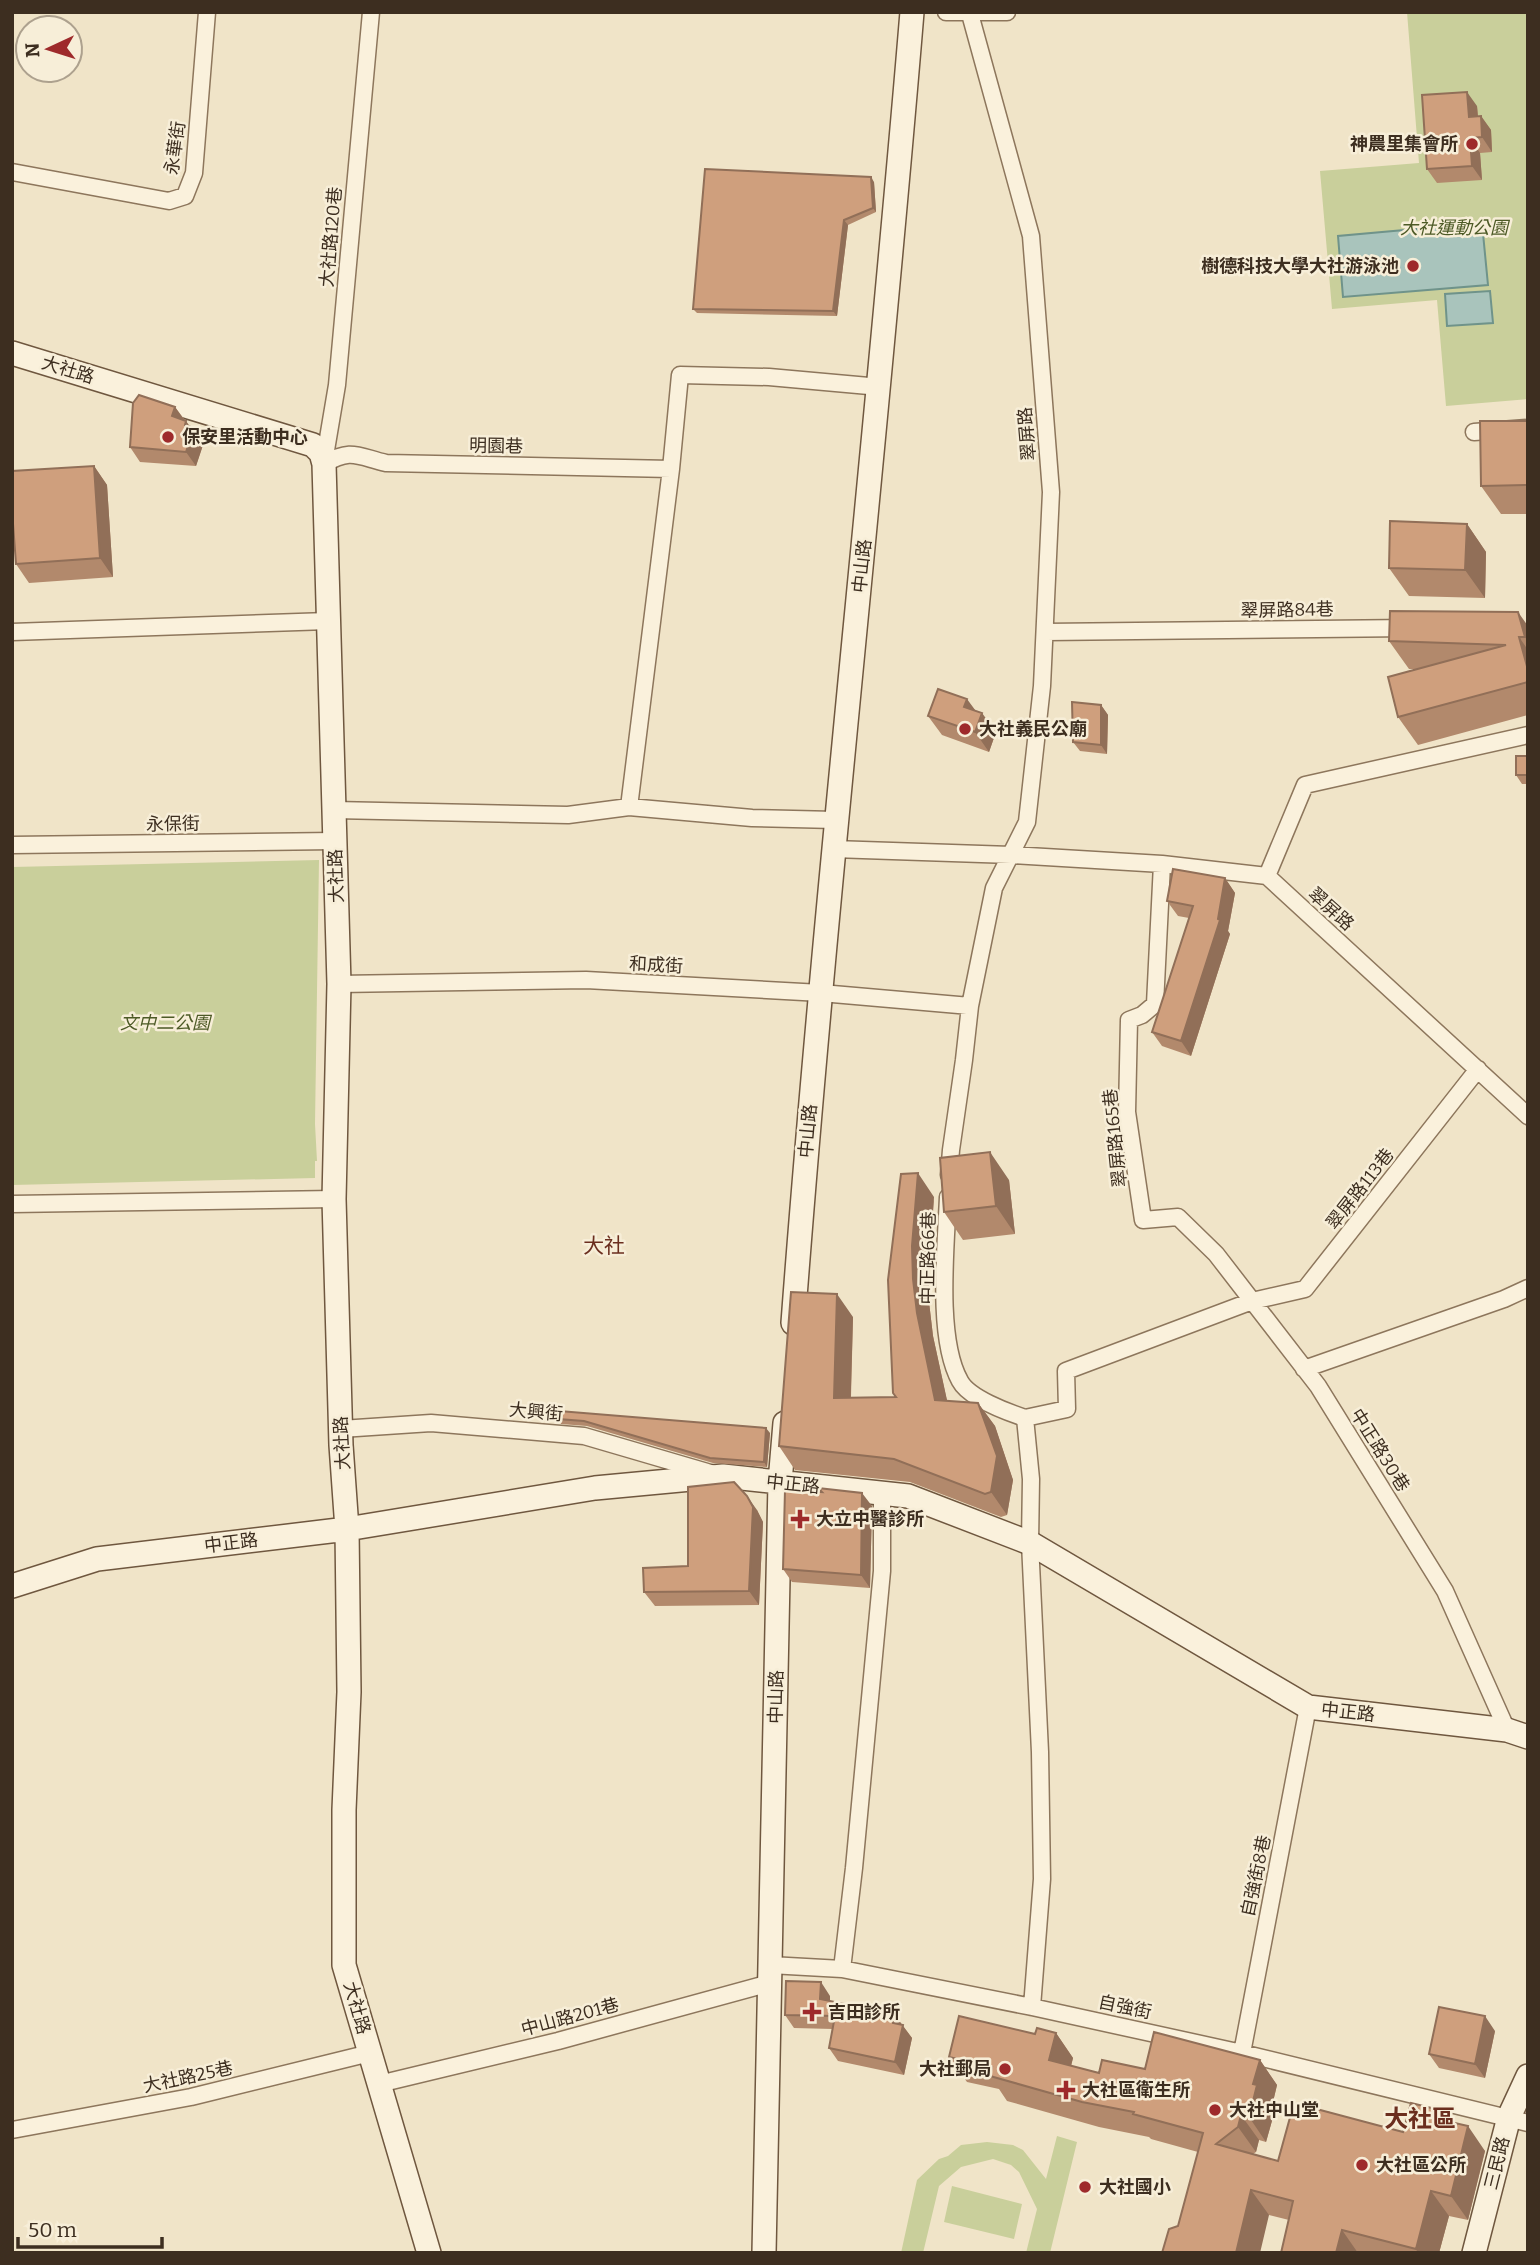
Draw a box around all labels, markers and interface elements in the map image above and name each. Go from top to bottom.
north arrow [14,14,84,84]
text: N [21,42,45,58]
street label: 永華街 [160,120,190,176]
place label: 神農里集會所 [1350,133,1458,155]
marker: 神農里集會所 [1464,136,1480,152]
street label: 大社路120巷 [316,186,346,288]
park label: 大社運動公園 [1400,217,1511,239]
place label: 樹德科技大學大社游泳池 [1201,255,1399,277]
marker: 樹德科技大學大社游泳池 [1405,258,1421,274]
street label: 大社路 [39,352,97,388]
street label: 翠屏路 [1014,406,1040,462]
place label: 保安里活動中心 [182,426,308,448]
marker: 保安里活動中心 [160,429,176,445]
street label: 明園巷 [469,435,523,457]
street label: 中山路 [848,538,876,594]
street label: 翠屏路84巷 [1240,598,1334,622]
place label: 大社義民公廟 [979,718,1087,740]
marker: 大社義民公廟 [957,721,973,737]
street label: 永保街 [146,813,200,835]
street label: 大社路 [324,849,348,903]
street label: 翠屏路 [1304,883,1358,935]
street label: 和成街 [628,953,684,977]
park label: 文中二公園 [120,1012,213,1034]
street label: 翠屏路165巷 [1099,1088,1131,1188]
street label: 中山路 [795,1103,821,1159]
street label: 翠屏路113巷 [1322,1144,1398,1234]
street label: 中正路66巷 [916,1211,940,1305]
district label: 大社 [583,1233,625,1259]
street label: 大興街 [508,1399,564,1425]
street label: 中正路30巷 [1346,1404,1414,1496]
street label: 大社路 [330,1415,354,1471]
street label: 中正路 [765,1470,821,1498]
place label: 大立中醫診所 [816,1508,924,1530]
marker: 大立中醫診所 [790,1509,810,1529]
street label: 中正路 [203,1529,259,1557]
street label: 中山路 [765,1670,787,1724]
street label: 中正路 [1320,1698,1376,1726]
street label: 自強街8巷 [1237,1833,1275,1919]
street label: 大社路 [339,1979,375,2037]
street label: 自強街 [1096,1991,1154,2023]
street label: 中山路201巷 [519,1993,621,2041]
place label: 吉田診所 [828,2001,900,2023]
marker: 吉田診所 [802,2002,822,2022]
street label: 大社路25巷 [141,2057,235,2097]
place label: 大社郵局 [919,2058,991,2080]
marker: 大社郵局 [997,2061,1013,2077]
place label: 大社區衛生所 [1082,2079,1190,2101]
marker: 大社區衛生所 [1056,2080,1076,2100]
place label: 大社中山堂 [1229,2099,1319,2121]
marker: 大社中山堂 [1207,2102,1223,2118]
district label: 大社區 [1384,2105,1456,2133]
street label: 三民路 [1480,2134,1514,2192]
place label: 大社區公所 [1376,2154,1466,2176]
marker: 大社區公所 [1354,2157,1370,2173]
place label: 大社國小 [1099,2176,1171,2198]
marker: 大社國小 [1077,2179,1093,2195]
scale bar [18,2206,161,2250]
text: 50 m [28,2217,77,2243]

